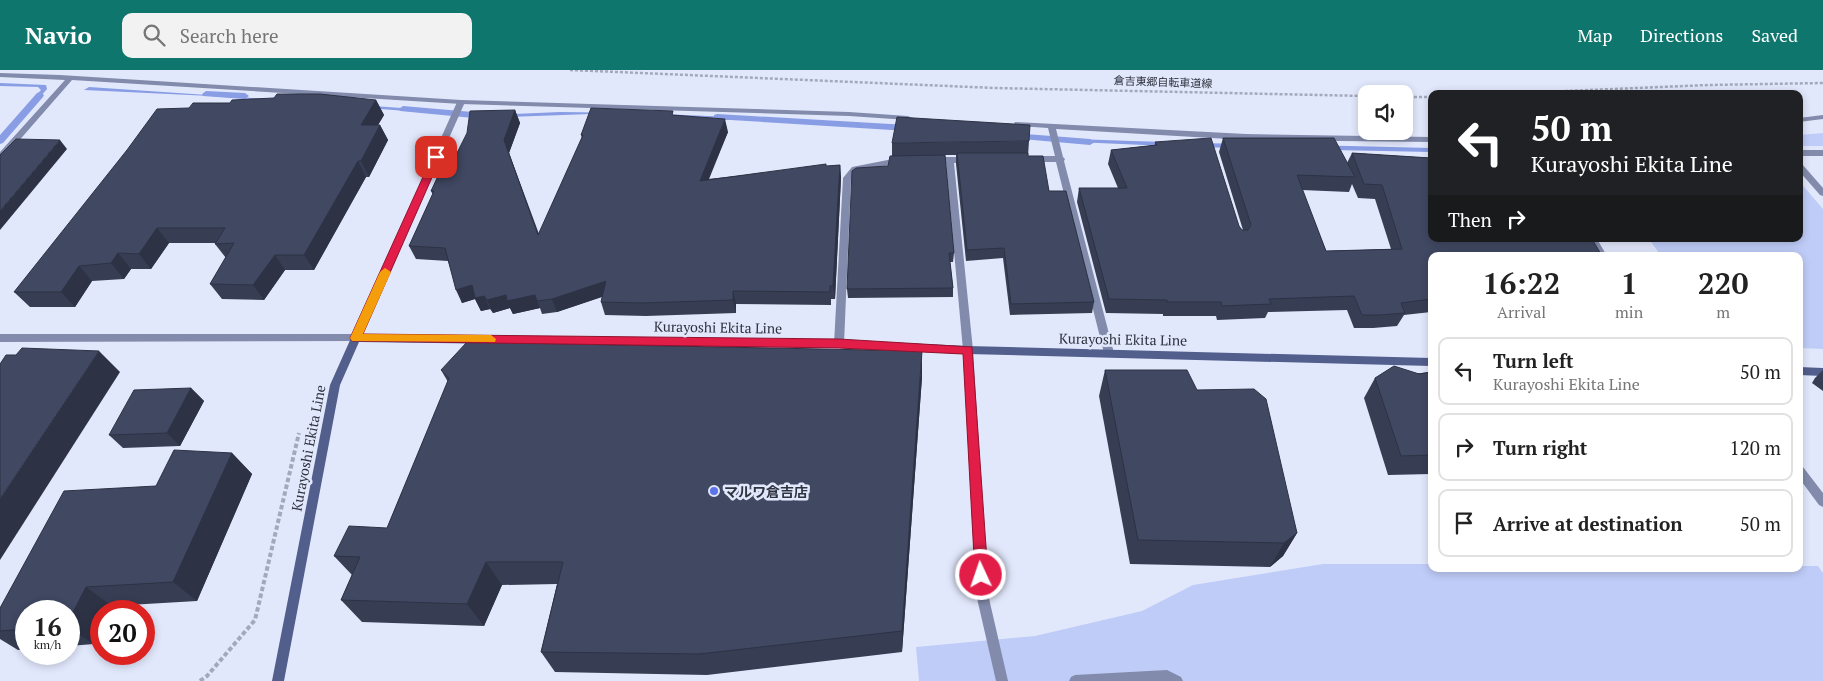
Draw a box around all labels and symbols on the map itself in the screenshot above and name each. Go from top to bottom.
street label: 倉吉東郷自転車道線 [1113,73,1213,91]
pin [415,136,457,178]
street label: Kurayoshi Ekita Line [654,316,782,338]
street label: Kurayoshi Ekita Line [1059,328,1187,350]
street label: Kurayoshi Ekita Line [286,383,330,513]
place label: マルワ倉吉店 [724,482,808,501]
marker: マルワ倉吉店 [708,485,720,497]
position arrow [954,548,1006,600]
speed limit sign: 20 [90,600,155,665]

